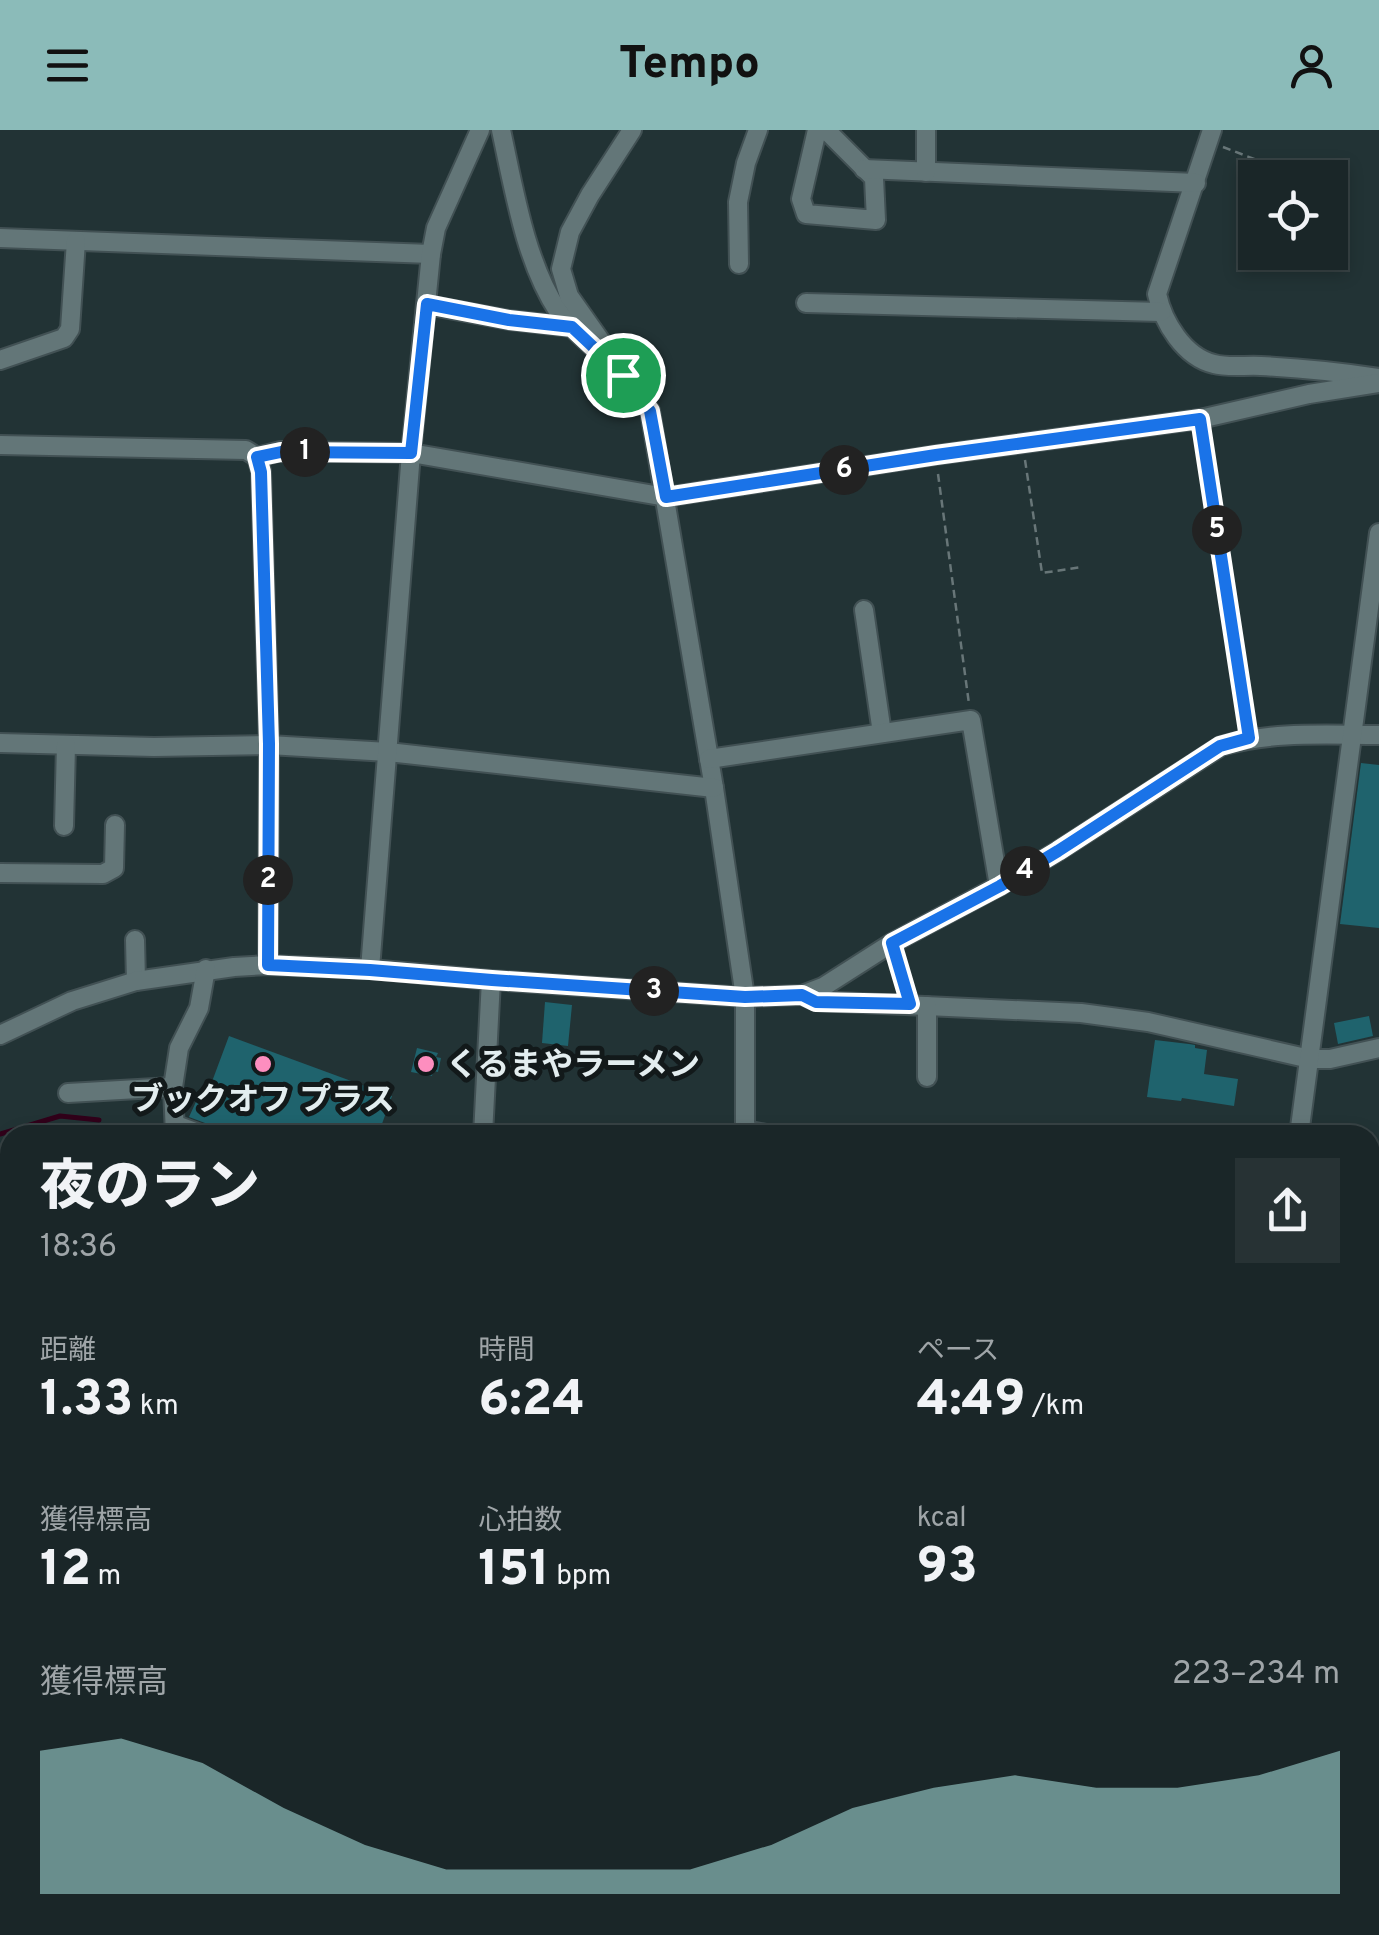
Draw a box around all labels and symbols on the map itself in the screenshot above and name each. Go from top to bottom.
pin [581,333,666,418]
pin: 1 [280,427,330,477]
pin: 6 [819,445,869,495]
pin: 5 [1192,505,1242,555]
pin: 4 [1000,846,1050,896]
pin: 2 [243,855,293,905]
pin: 3 [629,966,679,1016]
place label: くるまやラーメン [446,1047,700,1087]
marker: ブックオフ プラス [252,1053,274,1075]
marker: くるまやラーメン [415,1053,437,1075]
place label: ブックオフ プラス [131,1082,395,1122]

